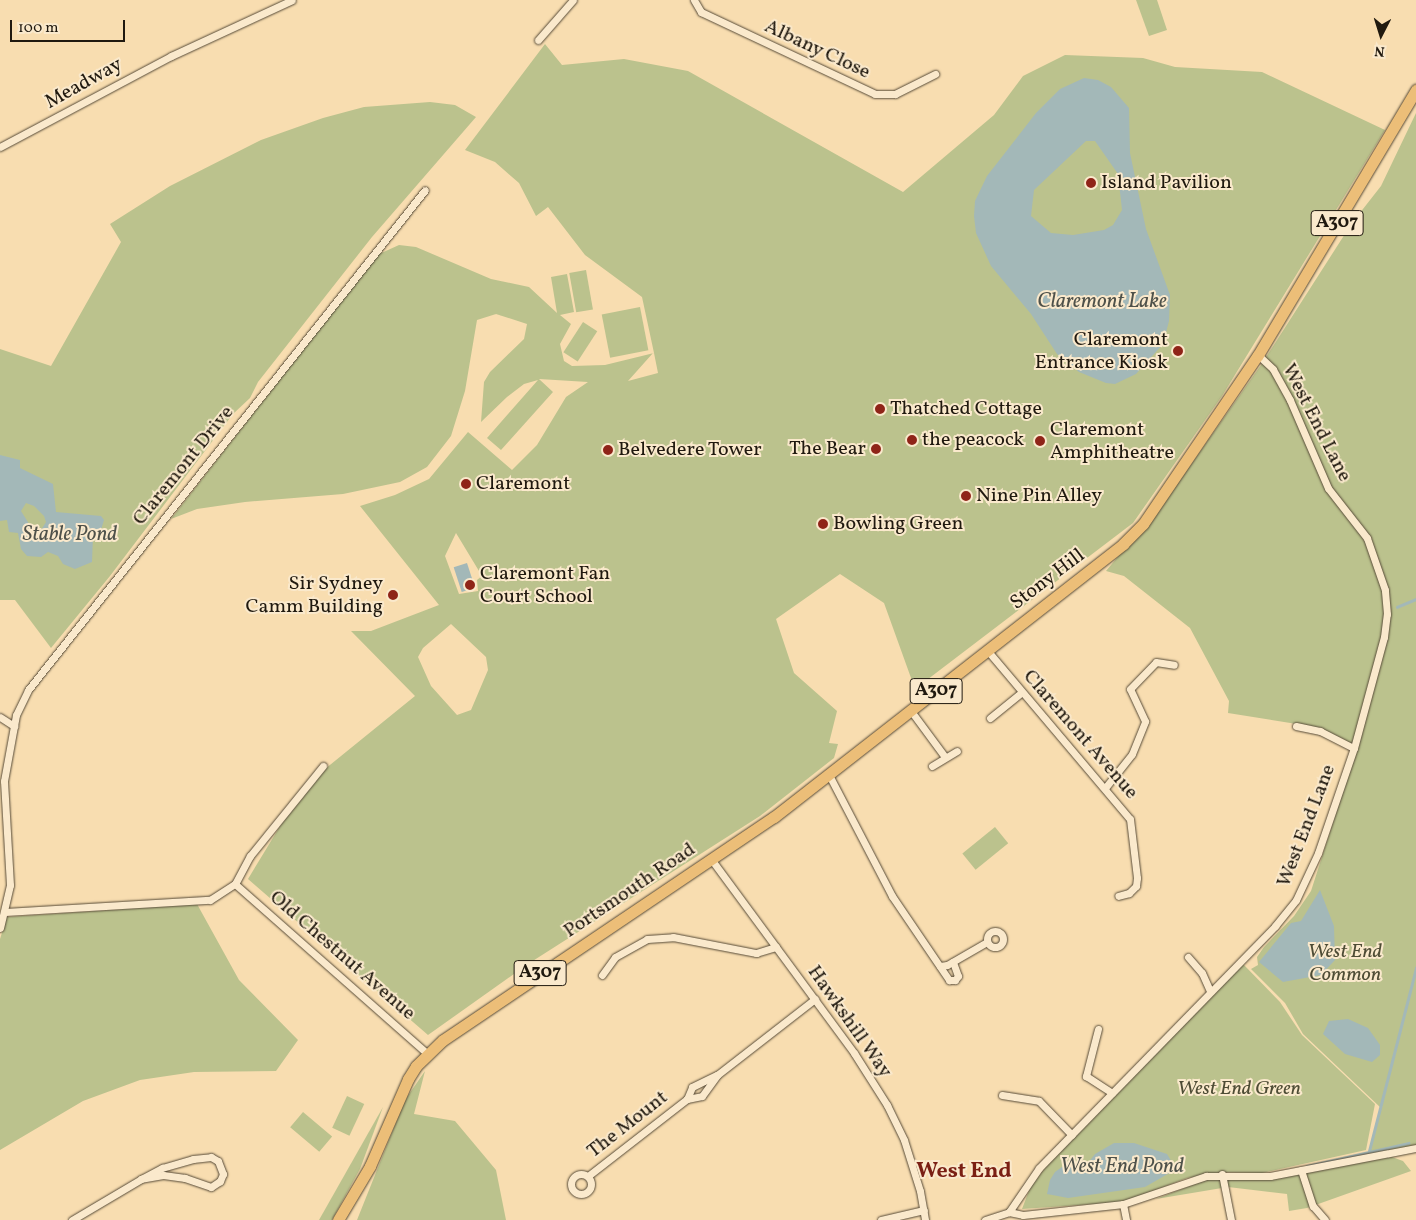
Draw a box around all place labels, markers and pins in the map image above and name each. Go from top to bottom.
place label: Island Pavilion [1101,171,1232,195]
marker: Island Pavilion [1085,177,1097,189]
place label: Claremont Entrance Kiosk [1035,328,1168,375]
marker: Claremont Entrance Kiosk [1172,345,1184,357]
place label: Thatched Cottage [890,397,1042,421]
marker: Thatched Cottage [874,403,886,415]
place label: Claremont Amphitheatre [1050,418,1174,465]
place label: the peacock [922,428,1024,452]
marker: the peacock [906,434,918,446]
marker: Claremont Amphitheatre [1034,435,1046,447]
place label: The Bear [789,437,866,461]
place label: Belvedere Tower [618,438,762,462]
marker: The Bear [870,443,882,455]
marker: Belvedere Tower [602,444,614,456]
place label: Claremont [476,472,570,496]
marker: Claremont [460,478,472,490]
place label: Nine Pin Alley [976,484,1102,508]
marker: Nine Pin Alley [960,490,972,502]
place label: Bowling Green [833,512,963,536]
marker: Bowling Green [817,518,829,530]
place label: Claremont Fan Court School [480,562,610,609]
place label: Sir Sydney Camm Building [245,572,383,619]
marker: Claremont Fan Court School [464,579,476,591]
marker: Sir Sydney Camm Building [387,589,399,601]

